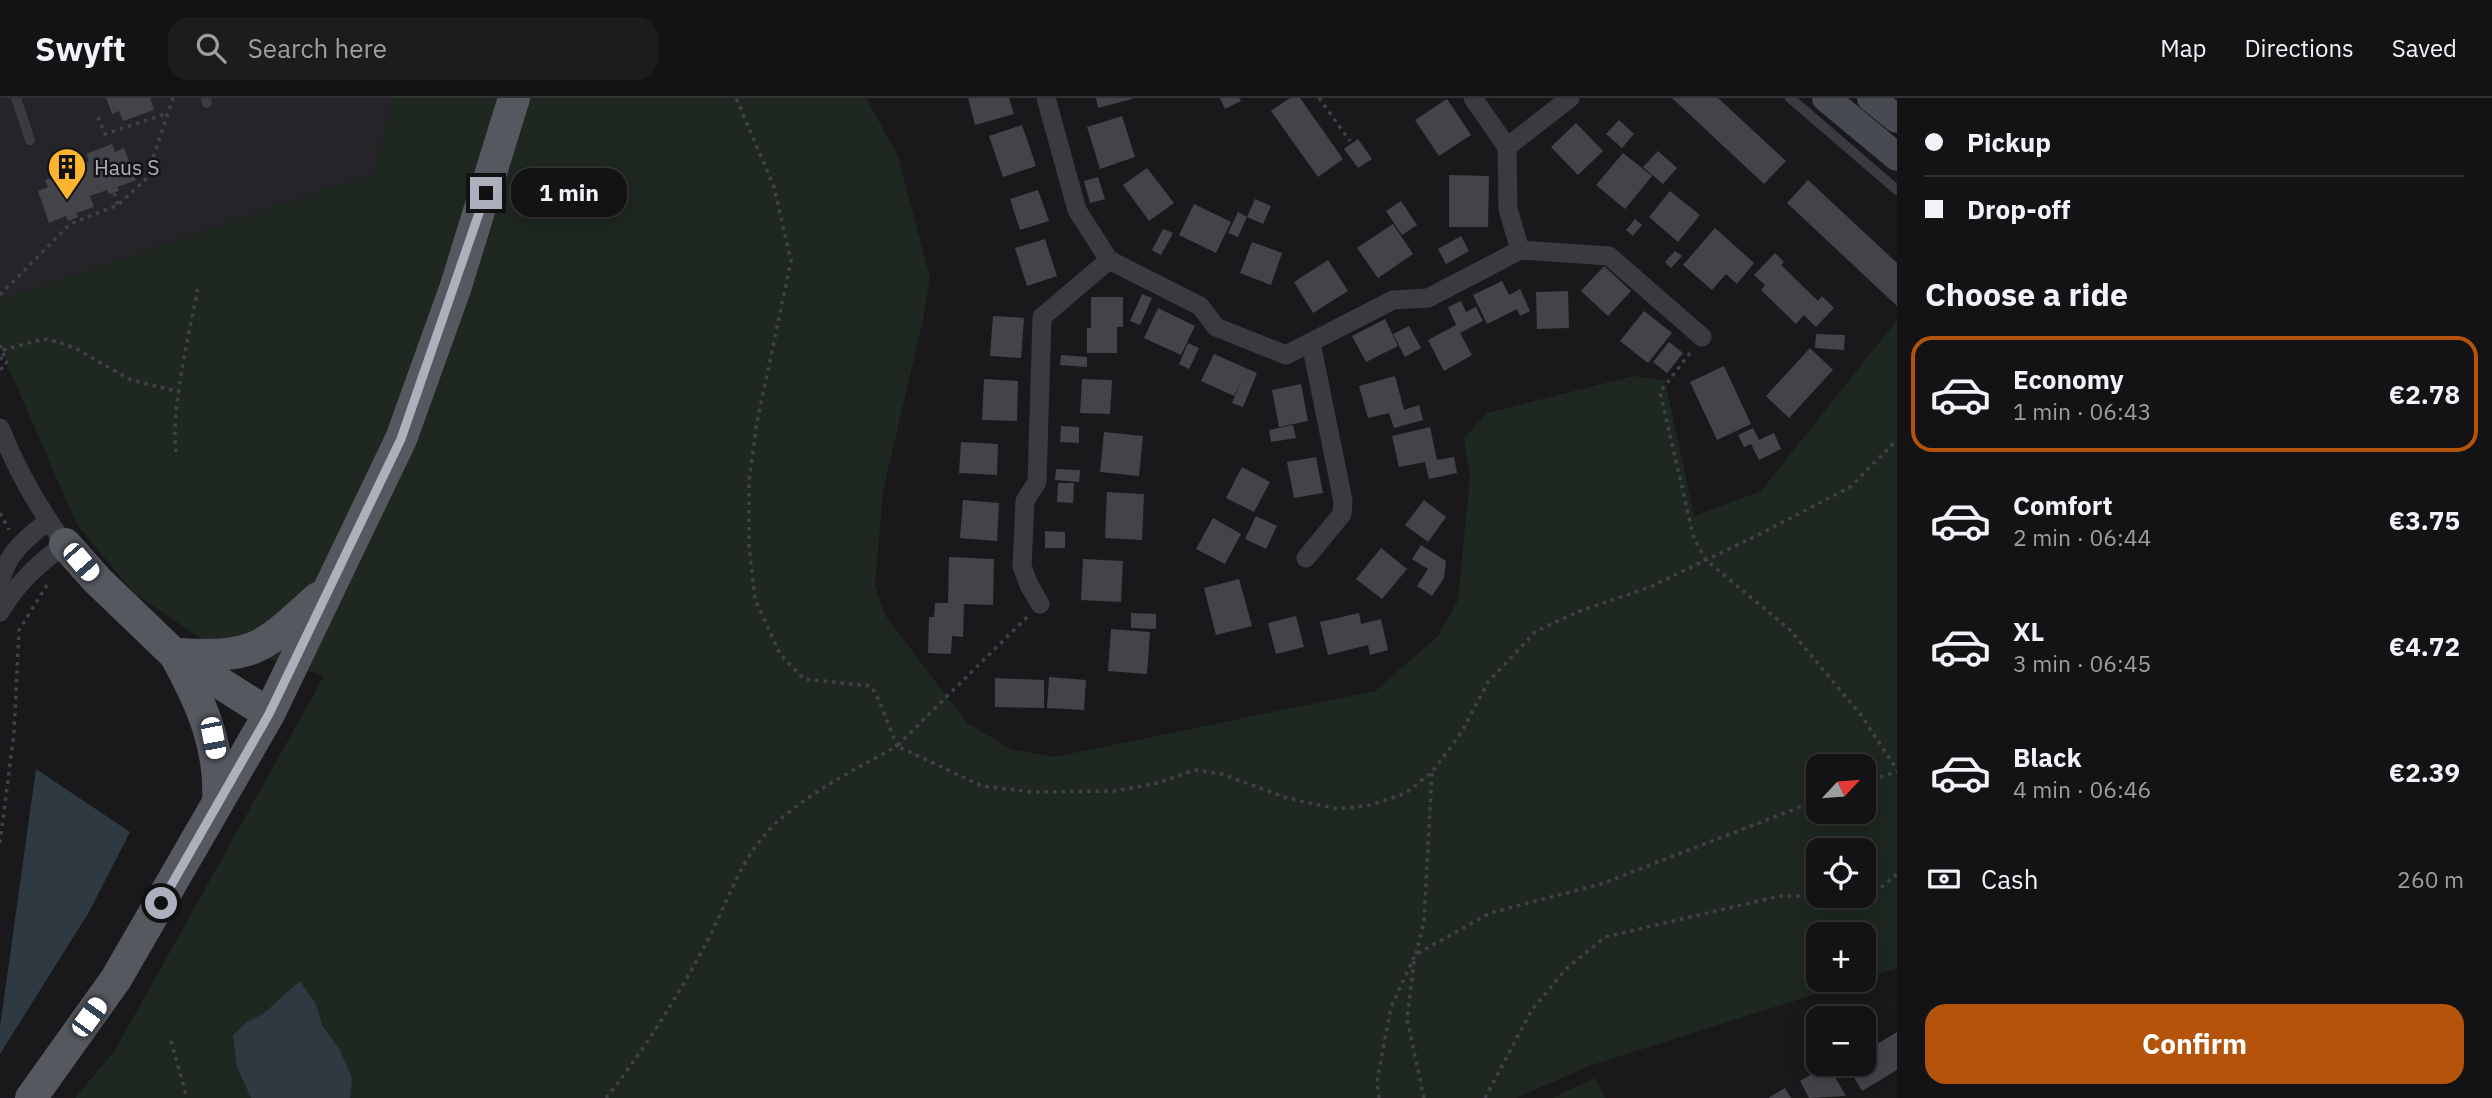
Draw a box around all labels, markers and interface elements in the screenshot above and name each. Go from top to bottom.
search box [168,17,658,80]
text: Swyft [35,27,126,70]
icon: search [192,29,230,67]
text: Search here [248,31,387,65]
text: Map [2160,32,2206,64]
text: Directions [2244,32,2354,64]
text: Saved [2392,32,2457,64]
text: Pickup [1967,125,2051,159]
building icon: Haus S [46,146,88,201]
place label: Haus S [94,153,159,181]
callout: 1 min [510,168,626,217]
route end [470,177,502,209]
text: 1 min [539,177,599,207]
text: Drop-off [1967,192,2070,226]
text: Choose a ride [1925,273,2128,315]
text: Economy [2013,362,2124,396]
icon: car [1929,363,1992,426]
text: €2.78 [2389,377,2460,411]
text: 1 min · 06:43 [2013,396,2151,426]
text: Comfort [2013,488,2112,522]
icon: car [1929,489,1992,552]
text: €3.75 [2389,503,2460,537]
text: 2 min · 06:44 [2013,522,2151,552]
car [60,539,103,585]
text: XL [2013,614,2044,648]
icon: car [1929,615,1992,678]
text: €4.72 [2389,629,2460,663]
text: 3 min · 06:45 [2013,648,2151,678]
car [199,715,228,761]
text: Black [2013,740,2081,774]
icon: car [1929,741,1992,804]
north arrow [1806,754,1876,824]
map controls [1806,754,1876,1076]
text: €2.39 [2389,755,2460,789]
text: 4 min · 06:46 [2013,774,2151,804]
button: locate [1806,838,1876,908]
icon: cash [1925,860,1963,898]
text: Cash [1981,862,2038,896]
text: 260 m [2397,864,2464,894]
route start [145,887,177,919]
button: + [1806,922,1876,992]
car [69,994,110,1040]
button: Confirm [1925,1004,2464,1084]
button: − [1806,1006,1876,1076]

